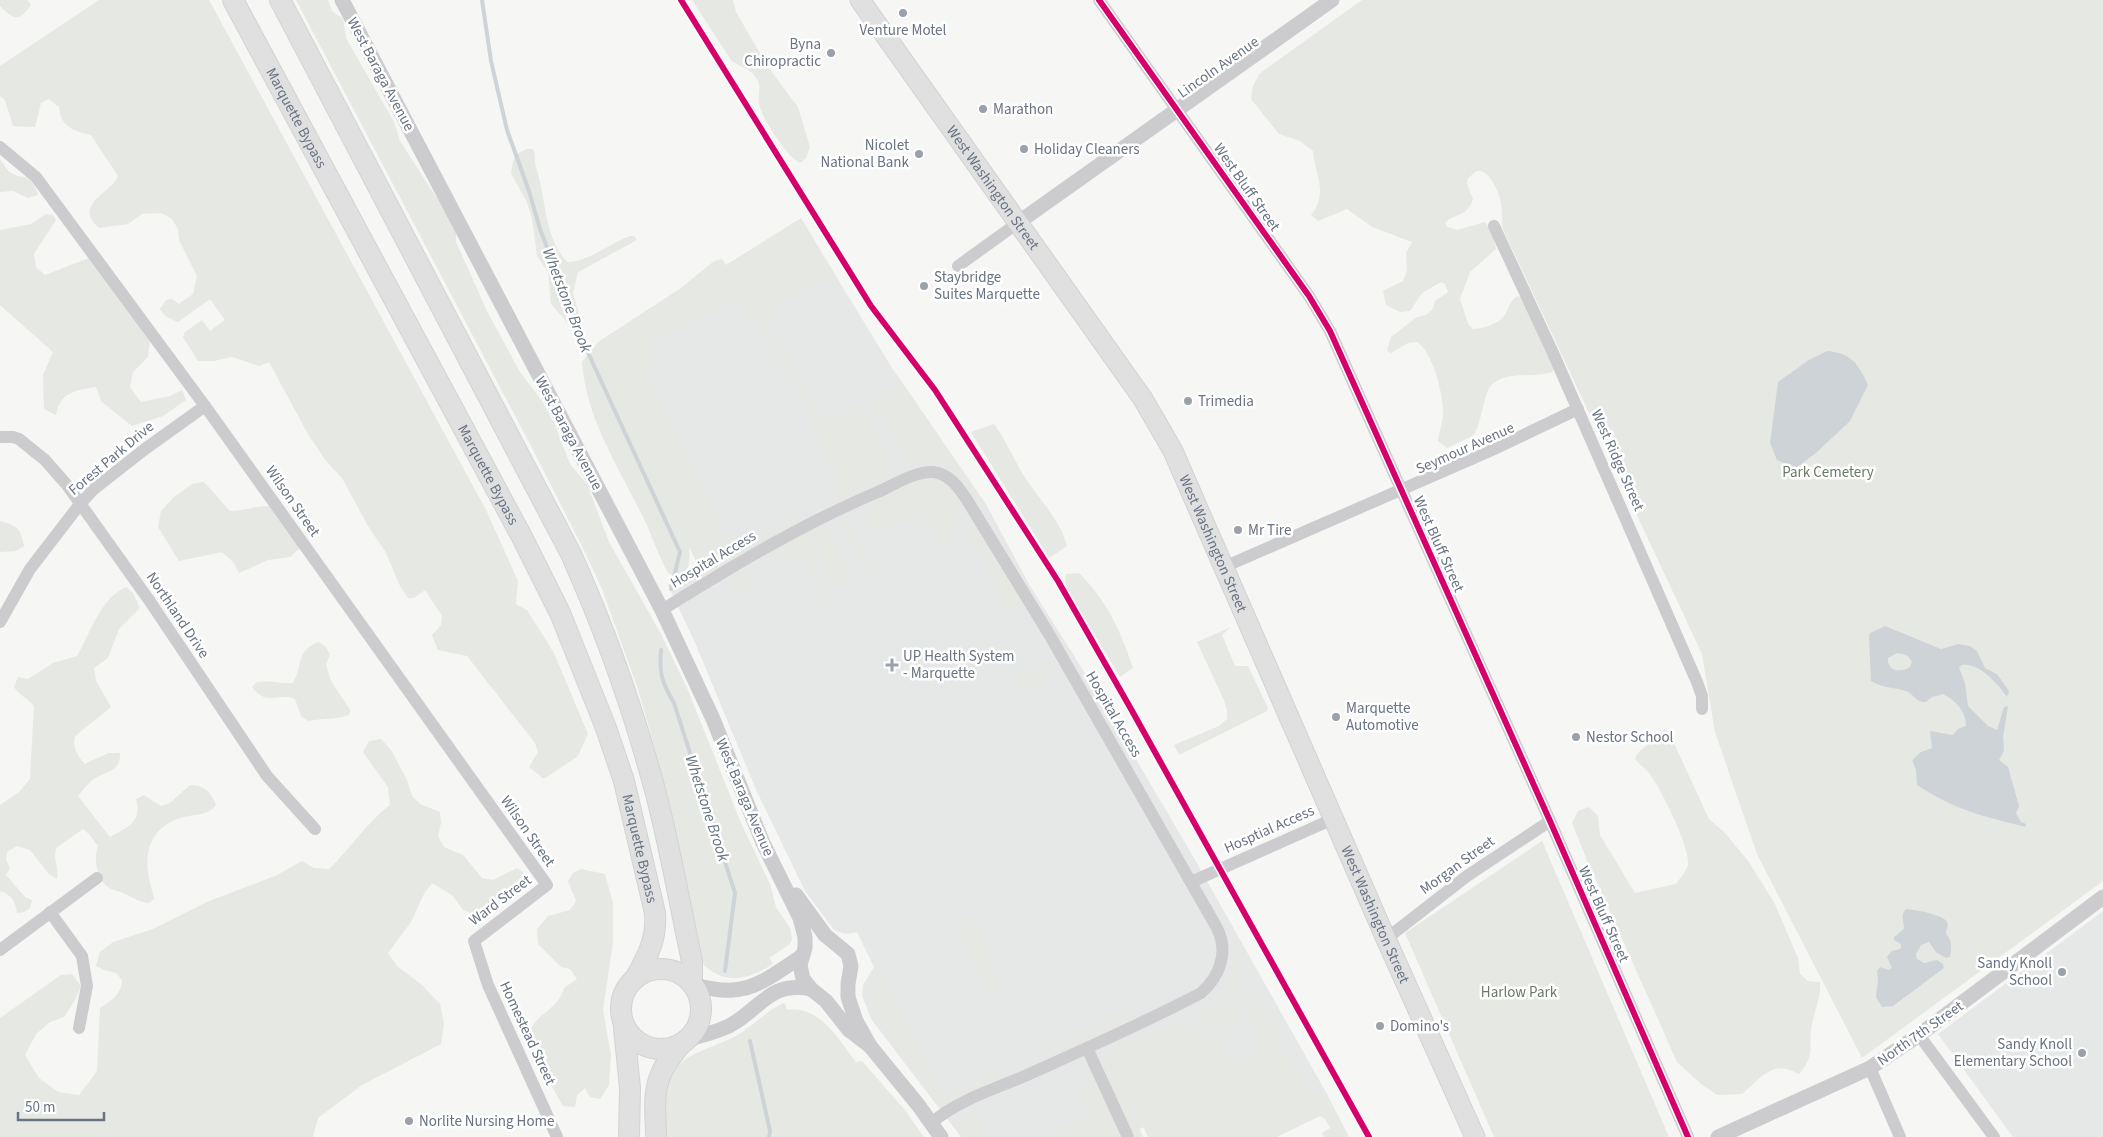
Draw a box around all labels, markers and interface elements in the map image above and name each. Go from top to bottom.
marker: Venture Motel [897,7,909,19]
street label: West Baraga Avenue [342,14,419,135]
place label: Venture Motel [860,20,947,41]
street label: Lincoln Avenue [1173,32,1263,103]
place label: Byna Chiropractic [744,34,821,72]
marker: Byna Chiropractic [825,47,837,59]
street label: Marquette Bypass [260,64,332,172]
place label: Marathon [993,99,1053,120]
marker: Marathon [977,103,989,115]
street label: West Washington Street [941,121,1044,254]
place label: Nicolet National Bank [820,135,910,173]
place label: Holiday Cleaners [1034,139,1140,160]
street label: West Bluff Street [1208,139,1285,236]
marker: Holiday Cleaners [1018,143,1030,155]
marker: Nicolet National Bank [913,148,925,160]
water label: Whetstone Brook [537,245,597,356]
place label: Staybridge Suites Marquette [934,267,1040,305]
marker: Staybridge Suites Marquette [918,280,930,292]
street label: West Baraga Avenue [530,373,607,494]
place label: Trimedia [1198,391,1254,412]
marker: Trimedia [1182,395,1194,407]
street label: West Ridge Street [1586,406,1649,514]
street label: Forest Park Drive [64,416,158,500]
street label: Seymour Avenue [1413,417,1518,480]
street label: Marquette Bypass [452,421,524,529]
street label: Wilson Street [260,461,325,541]
park label: Park Cemetery [1782,462,1874,483]
street label: West Washington Street [1174,471,1252,616]
street label: West Bluff Street [1408,493,1469,596]
place label: Mr Tire [1248,520,1291,541]
marker: Mr Tire [1232,524,1244,536]
street label: Hospital Access [666,526,760,593]
street label: Northland Drive [141,568,214,662]
place label: UP Health System - Marquette [903,646,1015,684]
marker: UP Health System - Marquette [885,658,899,672]
street label: Hospital Access [1080,667,1147,761]
place label: Marquette Automotive [1346,698,1419,736]
marker: Marquette Automotive [1330,711,1342,723]
place label: Nestor School [1586,727,1674,748]
marker: Nestor School [1570,731,1582,743]
street label: West Baraga Avenue [710,735,779,859]
water label: Whetstone Brook [680,752,735,865]
street label: Wilson Street [495,791,560,871]
street label: Marquette Bypass [616,792,662,905]
street label: Hosptial Access [1221,800,1318,859]
street label: Morgan Street [1416,831,1499,900]
street label: West Washington Street [1336,843,1415,987]
street label: West Bluff Street [1573,863,1634,966]
street label: Ward Street [465,870,536,931]
place label: Sandy Knoll School [1977,953,2052,991]
marker: Sandy Knoll School [2056,966,2068,978]
street label: Homestead Street [494,978,561,1089]
park label: Harlow Park [1481,982,1558,1003]
street label: North 7th Street [1873,996,1967,1071]
place label: Domino's [1390,1016,1449,1037]
marker: Domino's [1374,1020,1386,1032]
place label: Sandy Knoll Elementary School [1954,1034,2072,1072]
marker: Sandy Knoll Elementary School [2076,1047,2088,1059]
scale bar [18,1090,104,1122]
text: 50 m [25,1097,55,1118]
place label: Norlite Nursing Home [419,1111,554,1132]
marker: Norlite Nursing Home [403,1115,415,1127]

